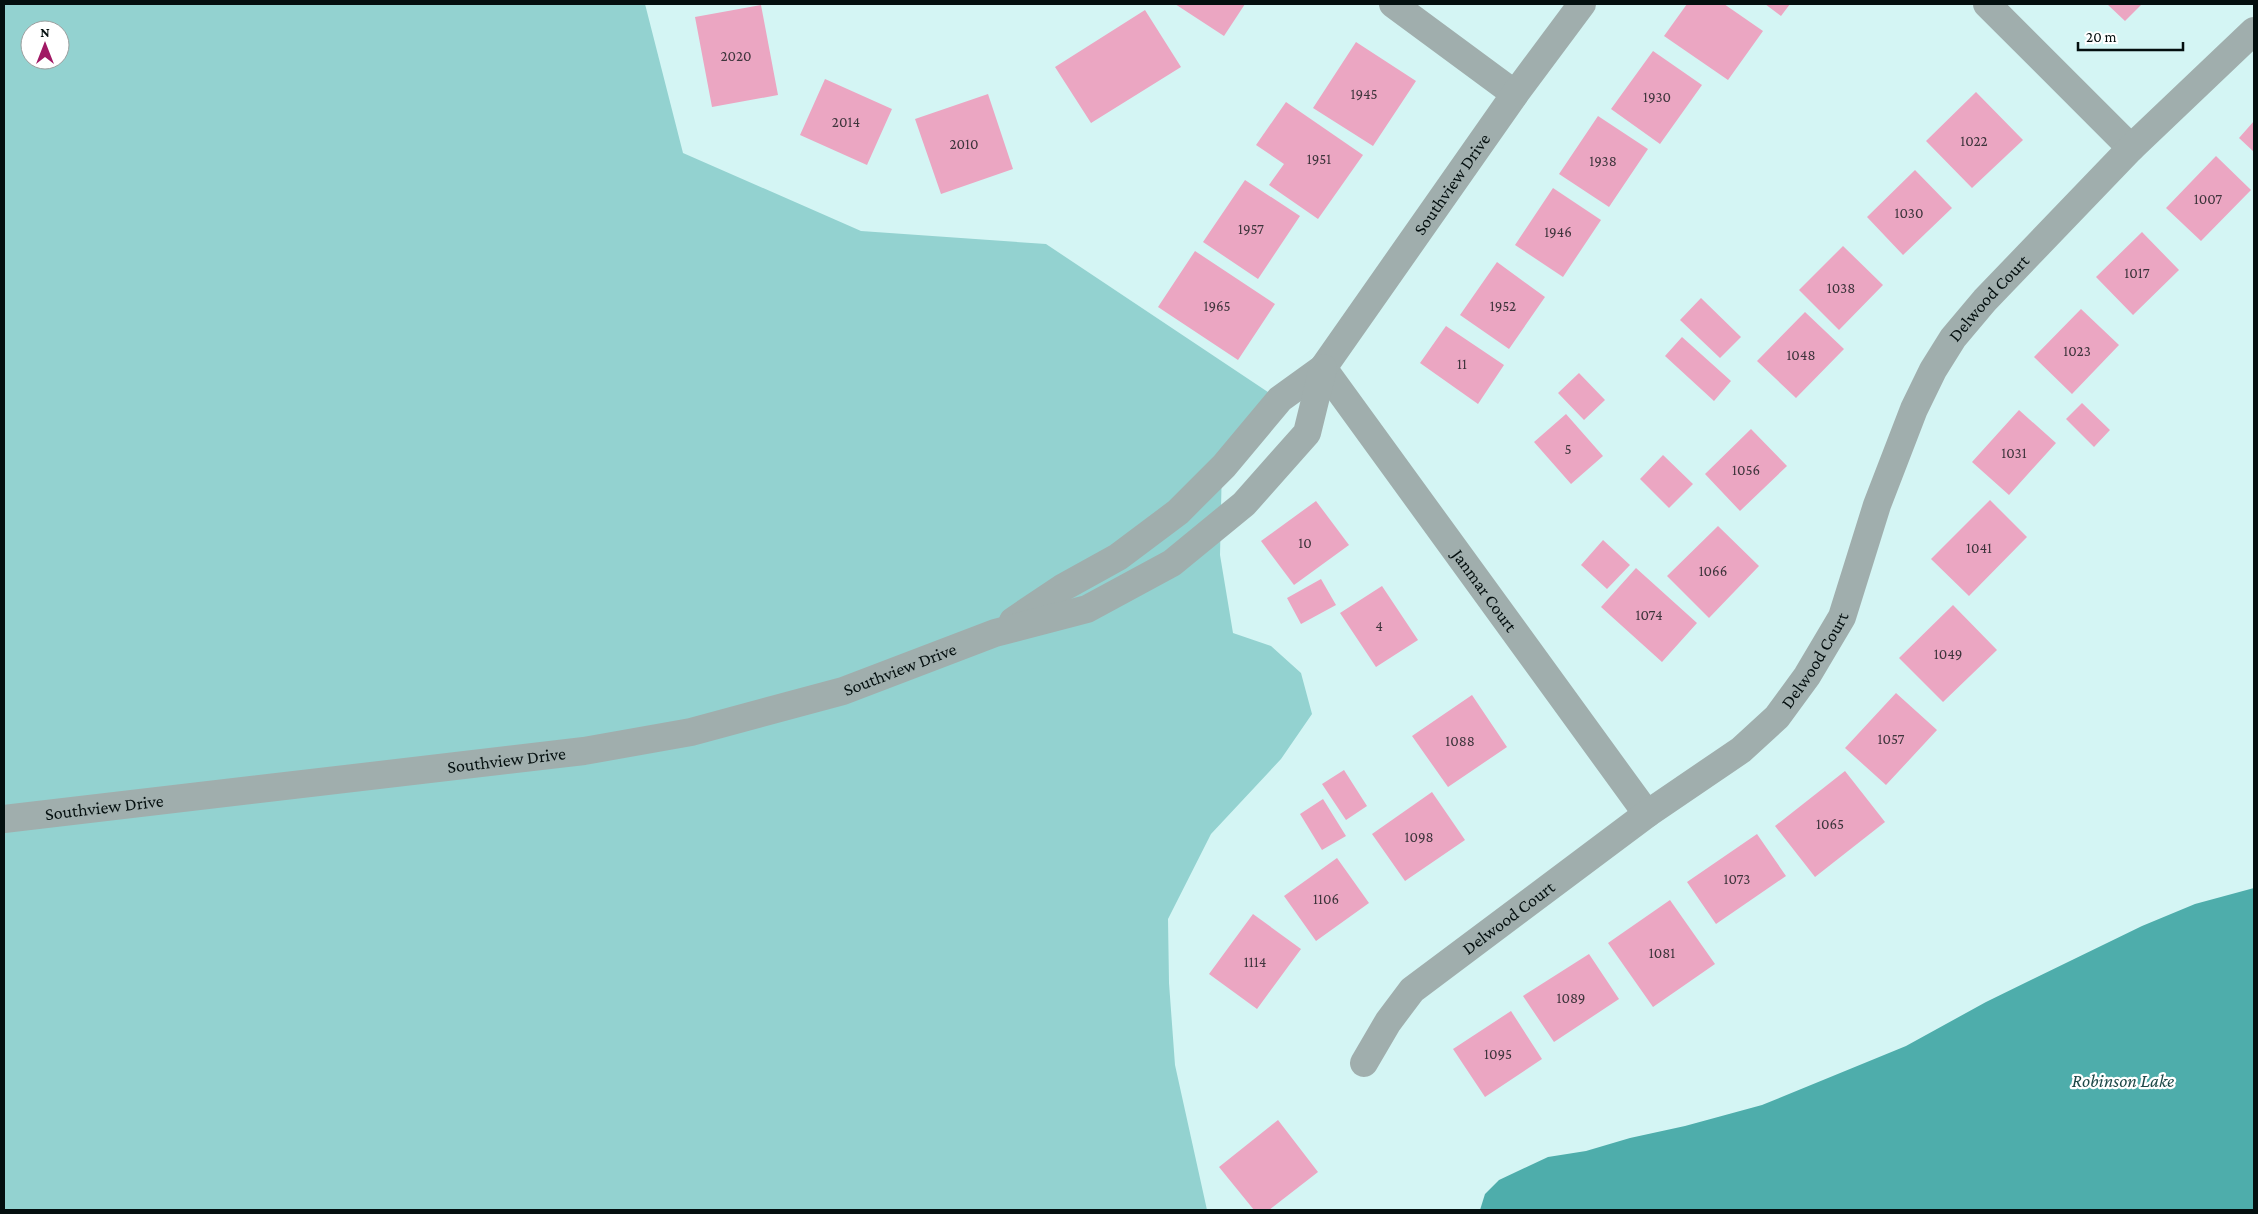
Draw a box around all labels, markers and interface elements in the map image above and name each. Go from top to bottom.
north arrow [20,20,70,70]
scale bar [2078,20,2183,52]
text: N [40,24,50,40]
text: 20 m [2086,29,2117,45]
house number: 2020 [720,48,752,64]
house number: 1945 [1350,86,1378,102]
house number: 1930 [1643,89,1671,105]
house number: 2014 [832,114,860,130]
street label: Southview Drive [1409,129,1494,239]
house number: 1022 [1960,133,1988,149]
house number: 2010 [949,136,979,152]
house number: 1951 [1307,151,1331,167]
house number: 1938 [1589,153,1617,169]
house number: 1007 [2194,191,2222,207]
house number: 1030 [1895,205,1923,221]
house number: 1957 [1238,221,1264,237]
house number: 1946 [1544,224,1572,240]
street label: Delwood Court [1944,250,2034,345]
house number: 1017 [2124,265,2150,281]
house number: 1038 [1827,280,1855,296]
house number: 1965 [1203,298,1231,314]
house number: 1952 [1490,298,1516,314]
house number: 1023 [2063,343,2091,359]
house number: 1048 [1786,347,1816,363]
house number: 11 [1457,356,1467,372]
house number: 5 [1564,441,1572,457]
house number: 1031 [2001,445,2027,461]
house number: 1056 [1732,462,1760,478]
house number: 10 [1298,535,1312,551]
house number: 1041 [1966,540,1992,556]
street label: Janmar Court [1447,544,1522,637]
house number: 1066 [1699,563,1727,579]
house number: 1074 [1635,607,1663,623]
street label: Delwood Court [1777,609,1853,712]
house number: 4 [1375,618,1383,634]
street label: Southview Drive [841,639,959,700]
house number: 1049 [1934,646,1962,662]
house number: 1057 [1877,731,1905,747]
house number: 1088 [1445,733,1475,749]
street label: Southview Drive [446,743,567,777]
street label: Southview Drive [44,790,165,824]
house number: 1065 [1816,816,1844,832]
house number: 1098 [1404,829,1434,845]
house number: 1073 [1724,871,1750,887]
street label: Delwood Court [1458,876,1559,959]
house number: 1106 [1313,891,1339,907]
house number: 1081 [1649,945,1675,961]
house number: 1114 [1244,954,1266,970]
house number: 1089 [1556,990,1586,1006]
house number: 1095 [1484,1046,1512,1062]
water label: Robinson Lake [2072,1070,2174,1091]

